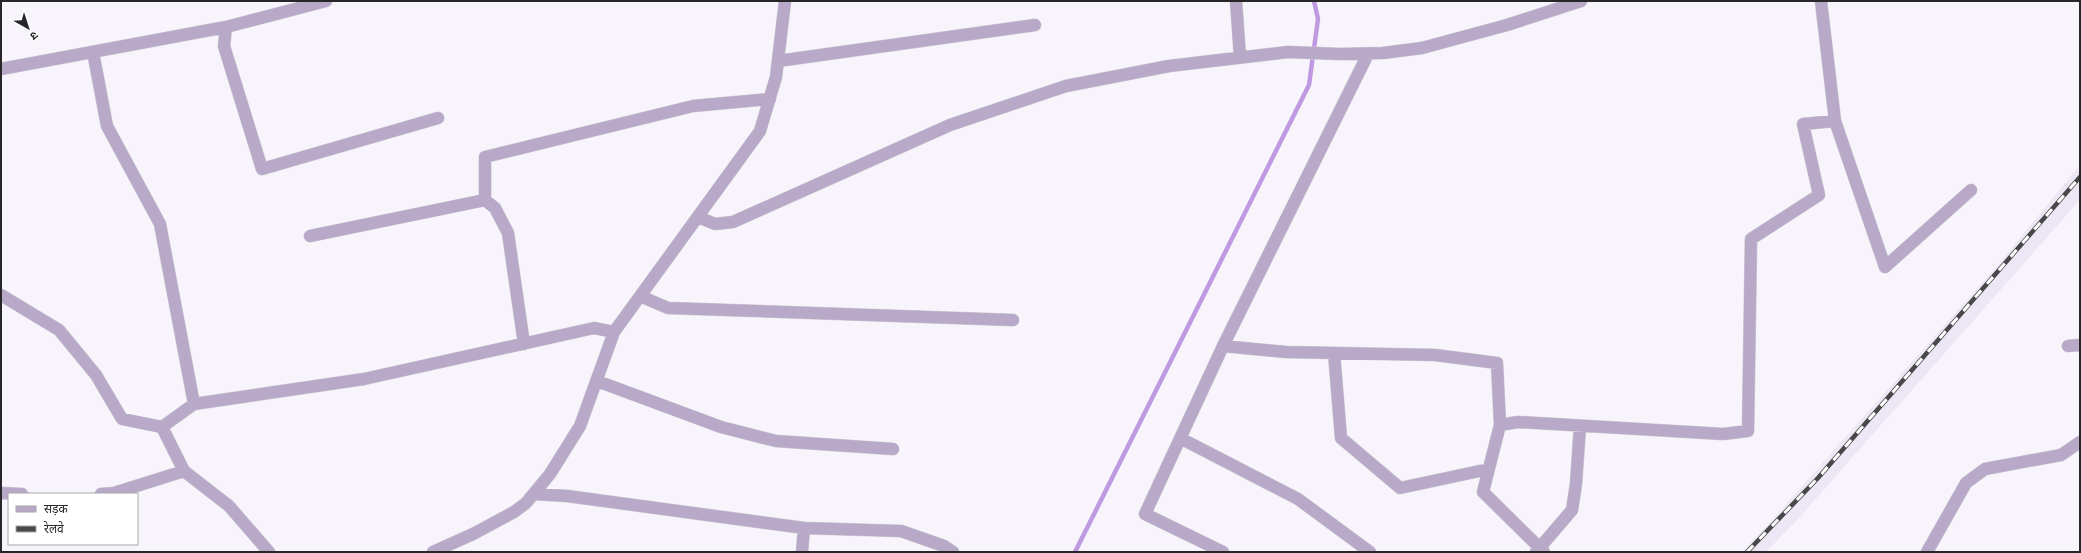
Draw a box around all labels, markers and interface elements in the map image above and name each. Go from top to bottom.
north arrow [8,8,48,48]
text: उ [28,29,41,44]
legend [8,493,138,545]
text: सड़क [44,501,69,516]
text: रेलवे [44,521,64,535]

